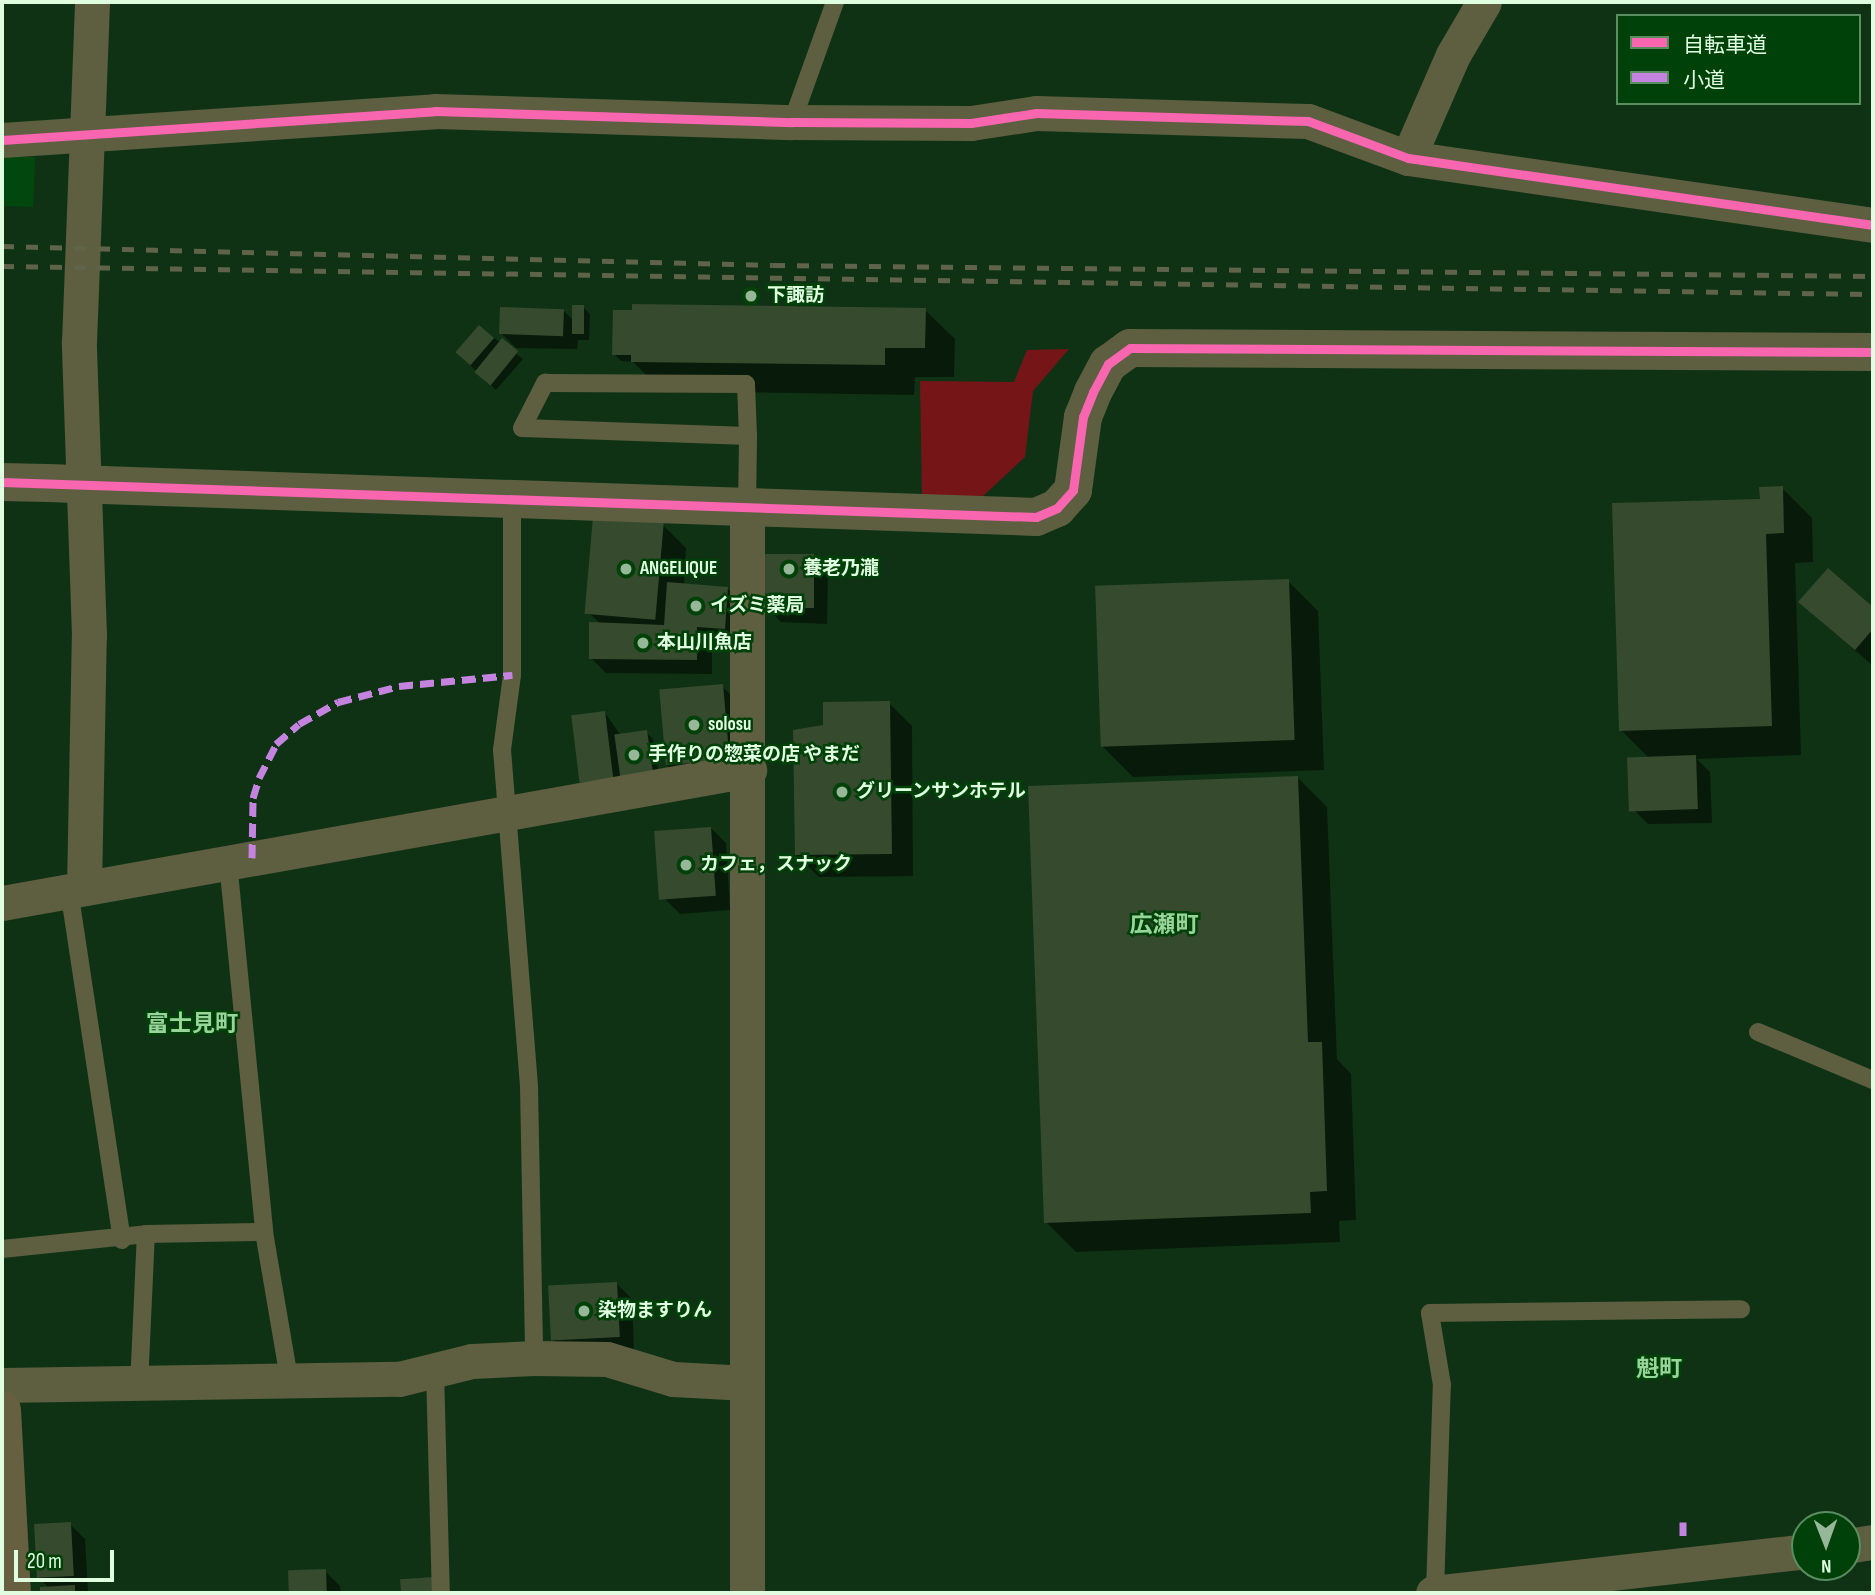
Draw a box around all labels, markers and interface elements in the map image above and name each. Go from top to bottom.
legend [1616,14,1861,105]
text: 自転車道 [1683,33,1767,58]
text: 小道 [1683,68,1725,93]
place label: 下諏訪 [767,285,824,307]
marker: 下諏訪 [741,286,761,306]
place label: ANGELIQUE [640,558,717,580]
place label: 養老乃瀧 [803,558,879,580]
marker: ANGELIQUE [618,561,634,577]
marker: 養老乃瀧 [781,561,797,577]
place label: イズミ薬局 [710,595,805,617]
marker: イズミ薬局 [688,598,704,614]
place label: 本山川魚店 [657,632,752,654]
marker: 本山川魚店 [635,635,651,651]
place label: solosu [708,714,751,736]
marker: solosu [686,717,702,733]
place label: 手作りの惣菜の店 やまだ [648,744,860,766]
marker: 手作りの惣菜の店 やまだ [626,747,642,763]
place label: グリーンサンホテル [856,781,1027,803]
marker: グリーンサンホテル [834,784,850,800]
place label: カフェ，スナック [700,854,852,876]
marker: カフェ，スナック [678,857,694,873]
district label: 広瀬町 [1130,911,1198,939]
district label: 富士見町 [146,1010,238,1038]
place label: 染物ますりん [598,1300,712,1322]
marker: 染物ますりん [576,1303,592,1319]
district label: 魁町 [1636,1355,1682,1383]
north arrow [1791,1511,1861,1581]
scale bar [18,1536,117,1580]
text: 20 m [27,1549,62,1574]
text: N [1821,1554,1832,1577]

